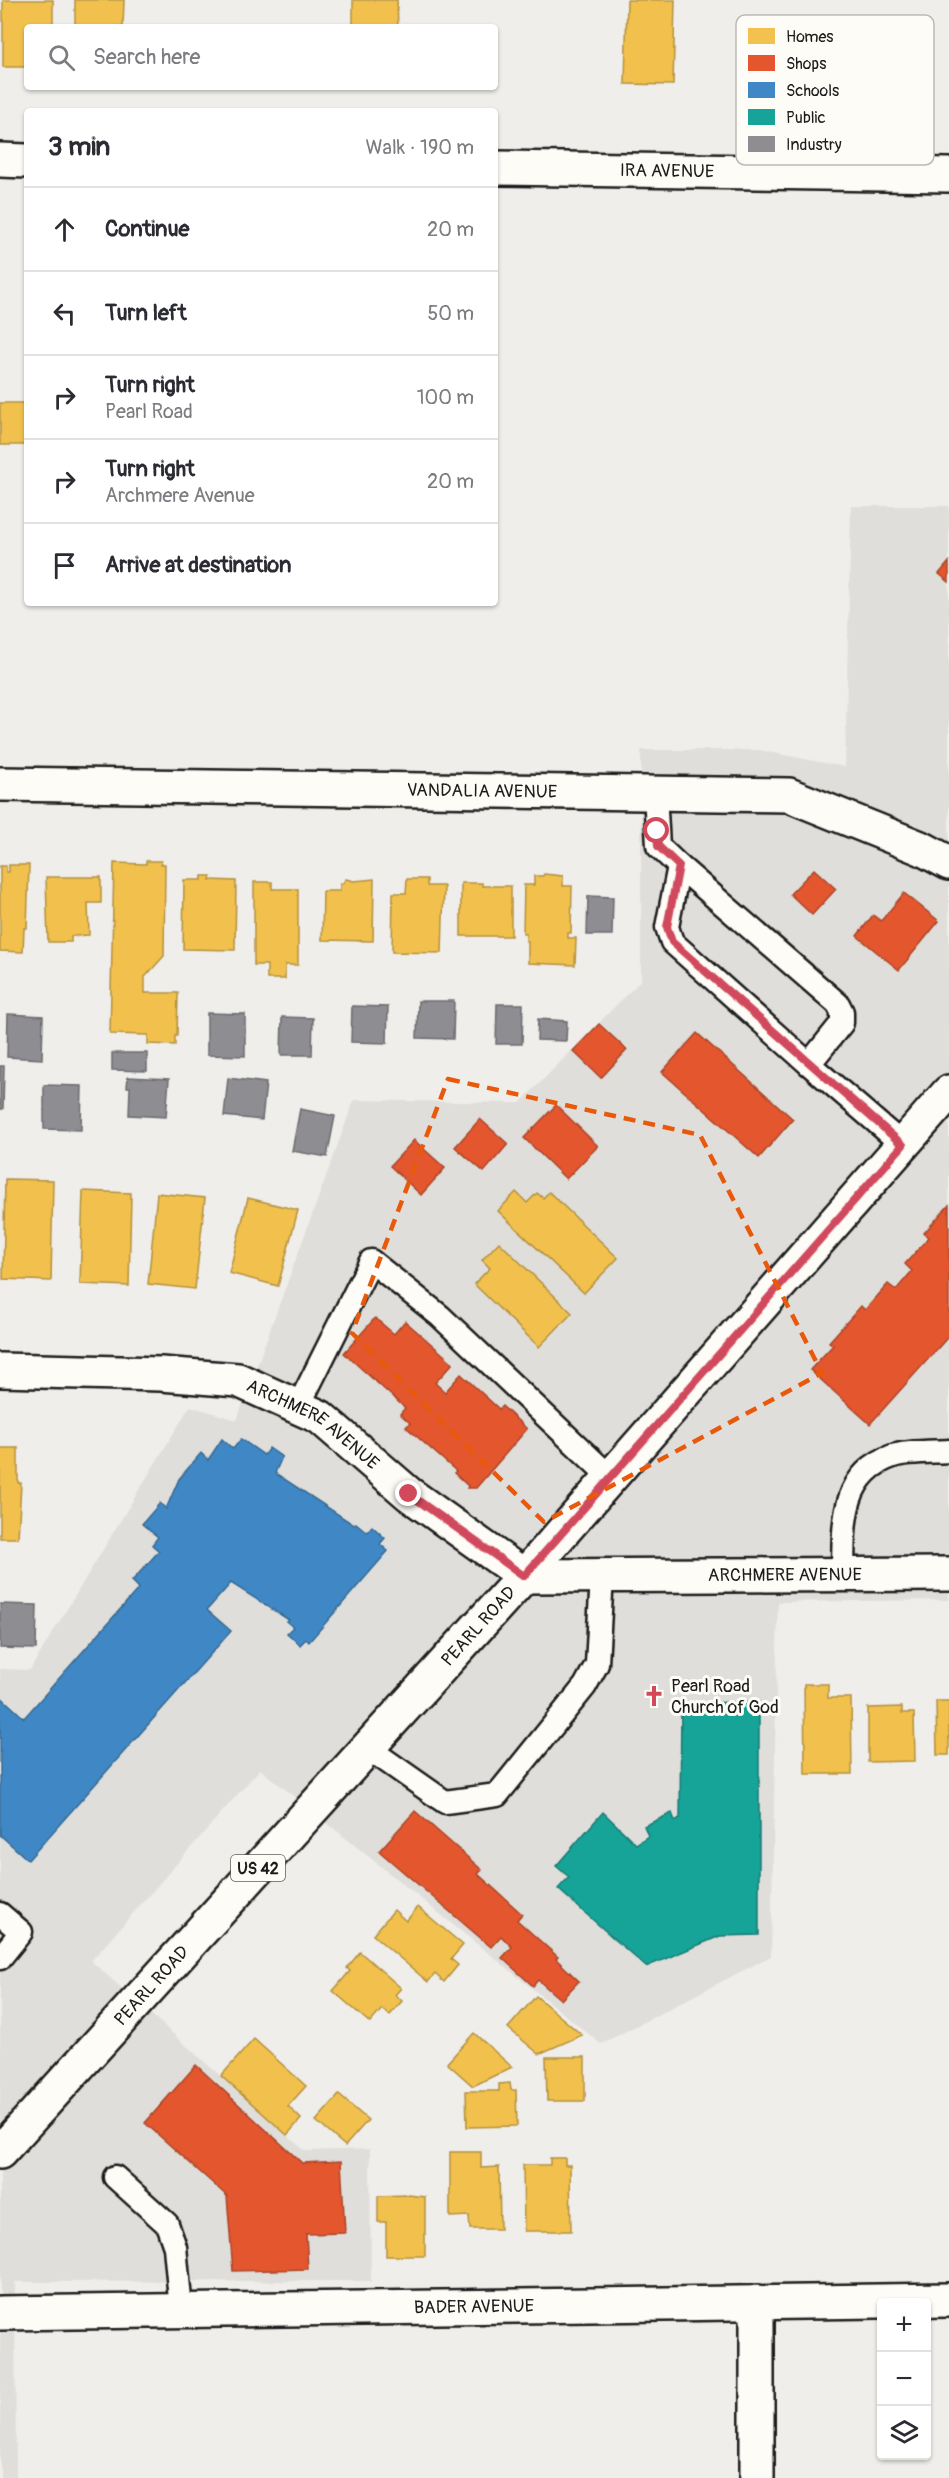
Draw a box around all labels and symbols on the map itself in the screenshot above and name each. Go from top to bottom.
legend [736,15,934,165]
text: Homes [786,27,834,47]
text: Shops [786,54,826,74]
text: Schools [786,81,839,101]
text: Public [786,108,826,128]
text: Industry [786,135,842,155]
street label: IRA AVENUE [620,159,714,183]
street label: VANDALIA AVENUE [407,779,557,804]
route start [643,817,669,843]
street label: ARCHMERE AVENUE [243,1374,384,1475]
route end [395,1480,421,1506]
street label: ARCHMERE AVENUE [708,1563,862,1587]
street label: PEARL ROAD [437,1582,521,1671]
place label: Pearl Road Church of God [671,1675,779,1719]
church icon: Pearl Road Church of God [642,1684,666,1708]
road number: US 42 [231,1855,285,1881]
street label: PEARL ROAD [110,1941,194,2031]
street label: BADER AVENUE [414,2295,534,2319]

